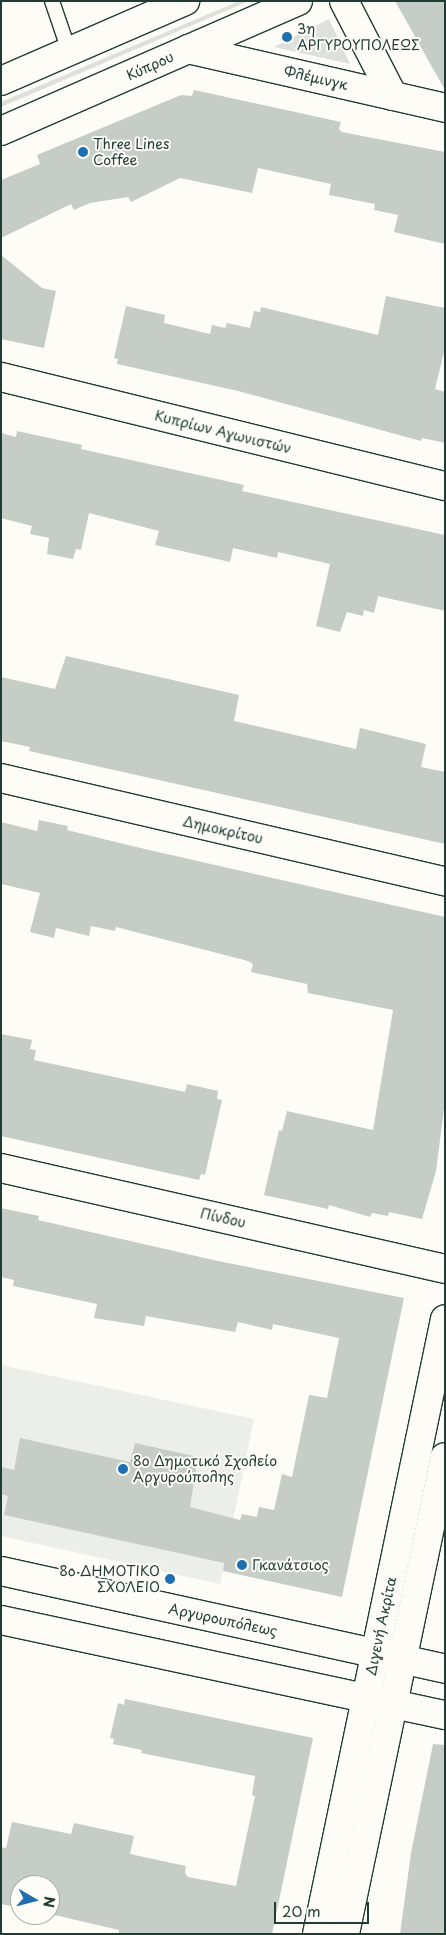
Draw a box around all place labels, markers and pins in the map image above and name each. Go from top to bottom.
place label: 3η ΑΡΓΥΡΟΥΠΟΛΕΩΣ [297,21,420,54]
marker: 3η ΑΡΓΥΡΟΥΠΟΛΕΩΣ [281,31,293,43]
place label: Three Lines Coffee [93,136,171,168]
marker: Three Lines Coffee [77,146,89,158]
place label: 8ο Δημοτικό Σχολείο Αργυρούπολης [133,1453,277,1485]
marker: 8ο Δημοτικό Σχολείο Αργυρούπολης [117,1463,129,1475]
place label: Γκανάτσιος [252,1557,329,1573]
marker: Γκανάτσιος [236,1559,248,1571]
place label: 8ο ΔΗΜΟΤΙΚΟ ΣΧΟΛΕΙΟ [59,1563,160,1595]
marker: 8ο ΔΗΜΟΤΙΚΟ ΣΧΟΛΕΙΟ [164,1573,176,1585]

